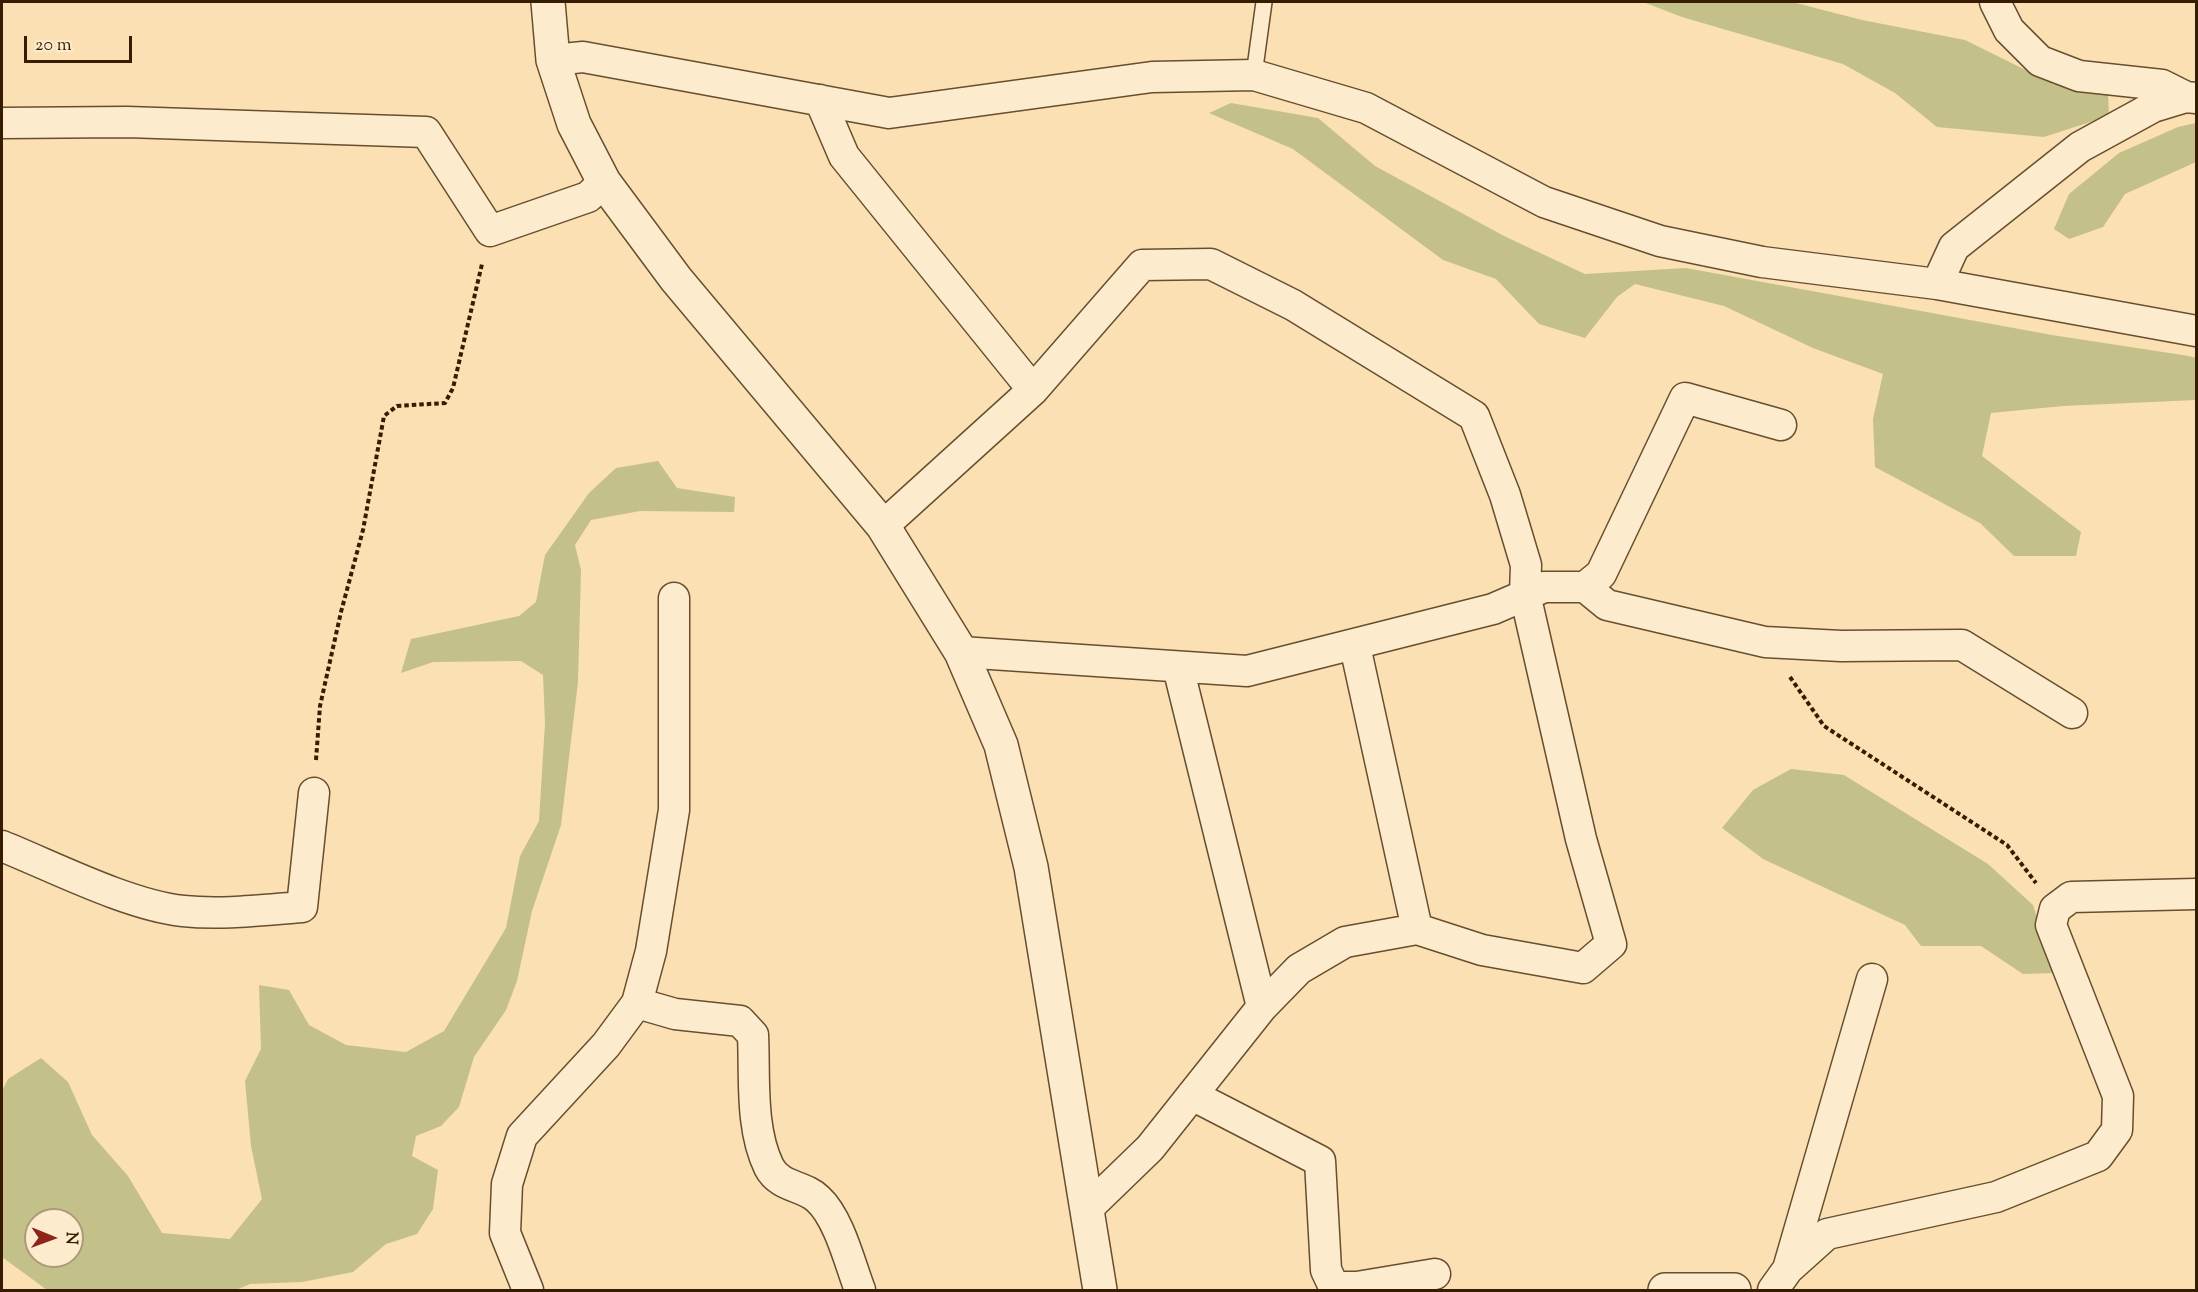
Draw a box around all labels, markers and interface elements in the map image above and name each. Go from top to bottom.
scale bar [27,24,135,62]
text: 20 m [35,33,72,59]
north arrow [24,1208,84,1268]
text: N [59,1232,82,1245]

